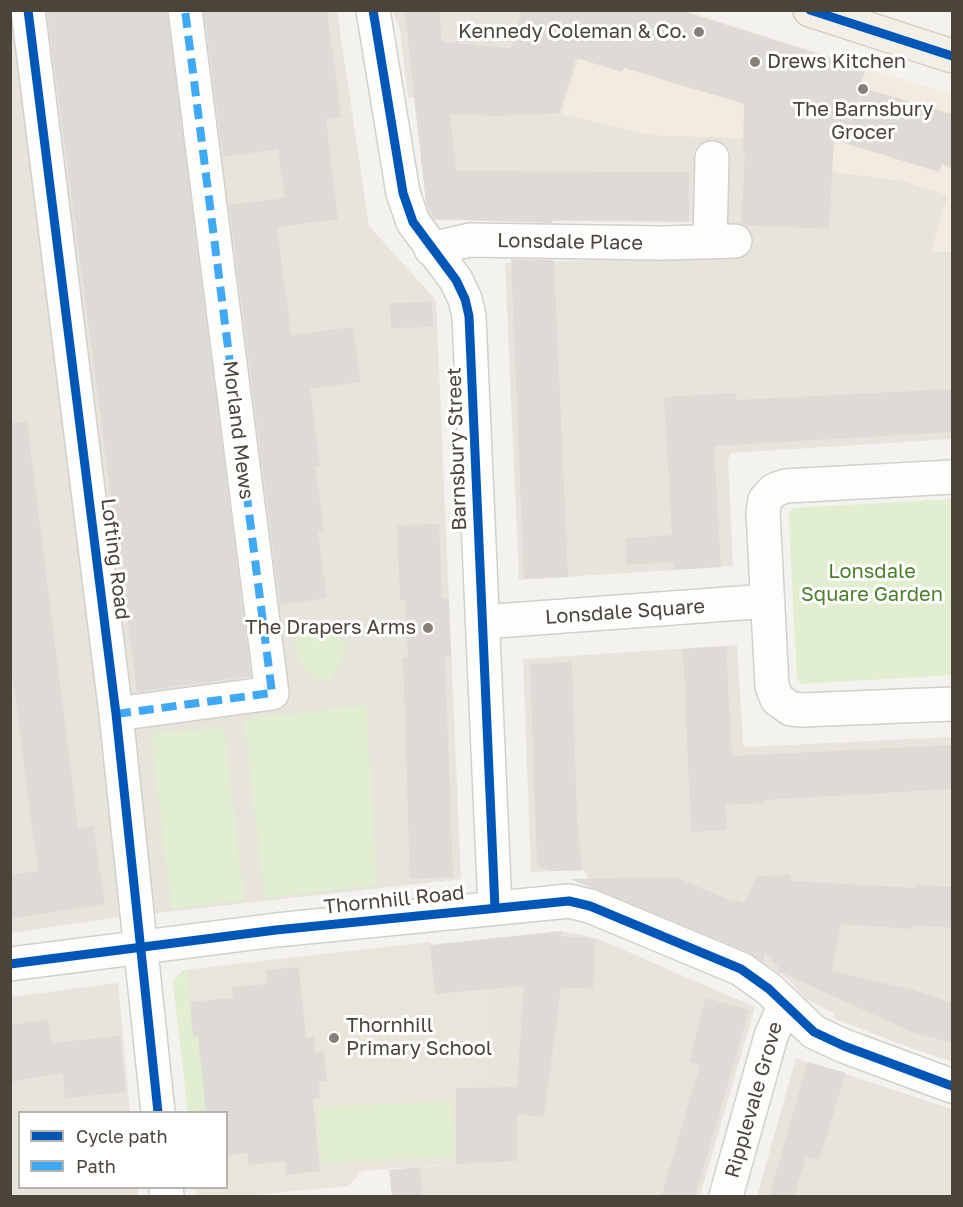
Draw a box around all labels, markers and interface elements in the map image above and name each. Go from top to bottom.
place label: Kennedy Coleman & Co. [458,20,687,44]
marker: Kennedy Coleman & Co. [692,25,706,39]
place label: Drews Kitchen [767,50,906,74]
marker: Drews Kitchen [748,55,762,69]
marker: The Barnsbury Grocer [856,82,870,96]
place label: The Barnsbury Grocer [793,98,933,145]
street label: Lonsdale Place [497,229,643,255]
street label: Morland Mews [218,359,258,501]
street label: Barnsbury Street [442,367,472,531]
street label: Lofting Road [96,497,134,621]
park label: Lonsdale Square Garden [801,560,943,607]
street label: Lonsdale Square [544,594,706,630]
place label: The Drapers Arms [245,616,416,640]
marker: The Drapers Arms [421,621,435,635]
street label: Thornhill Road [323,881,465,919]
place label: Thornhill Primary School [346,1014,492,1061]
street label: Ripplevale Grove [720,1019,788,1181]
marker: Thornhill Primary School [327,1031,341,1045]
legend [18,1111,228,1189]
text: Cycle path [76,1125,168,1147]
text: Path [76,1155,116,1177]

